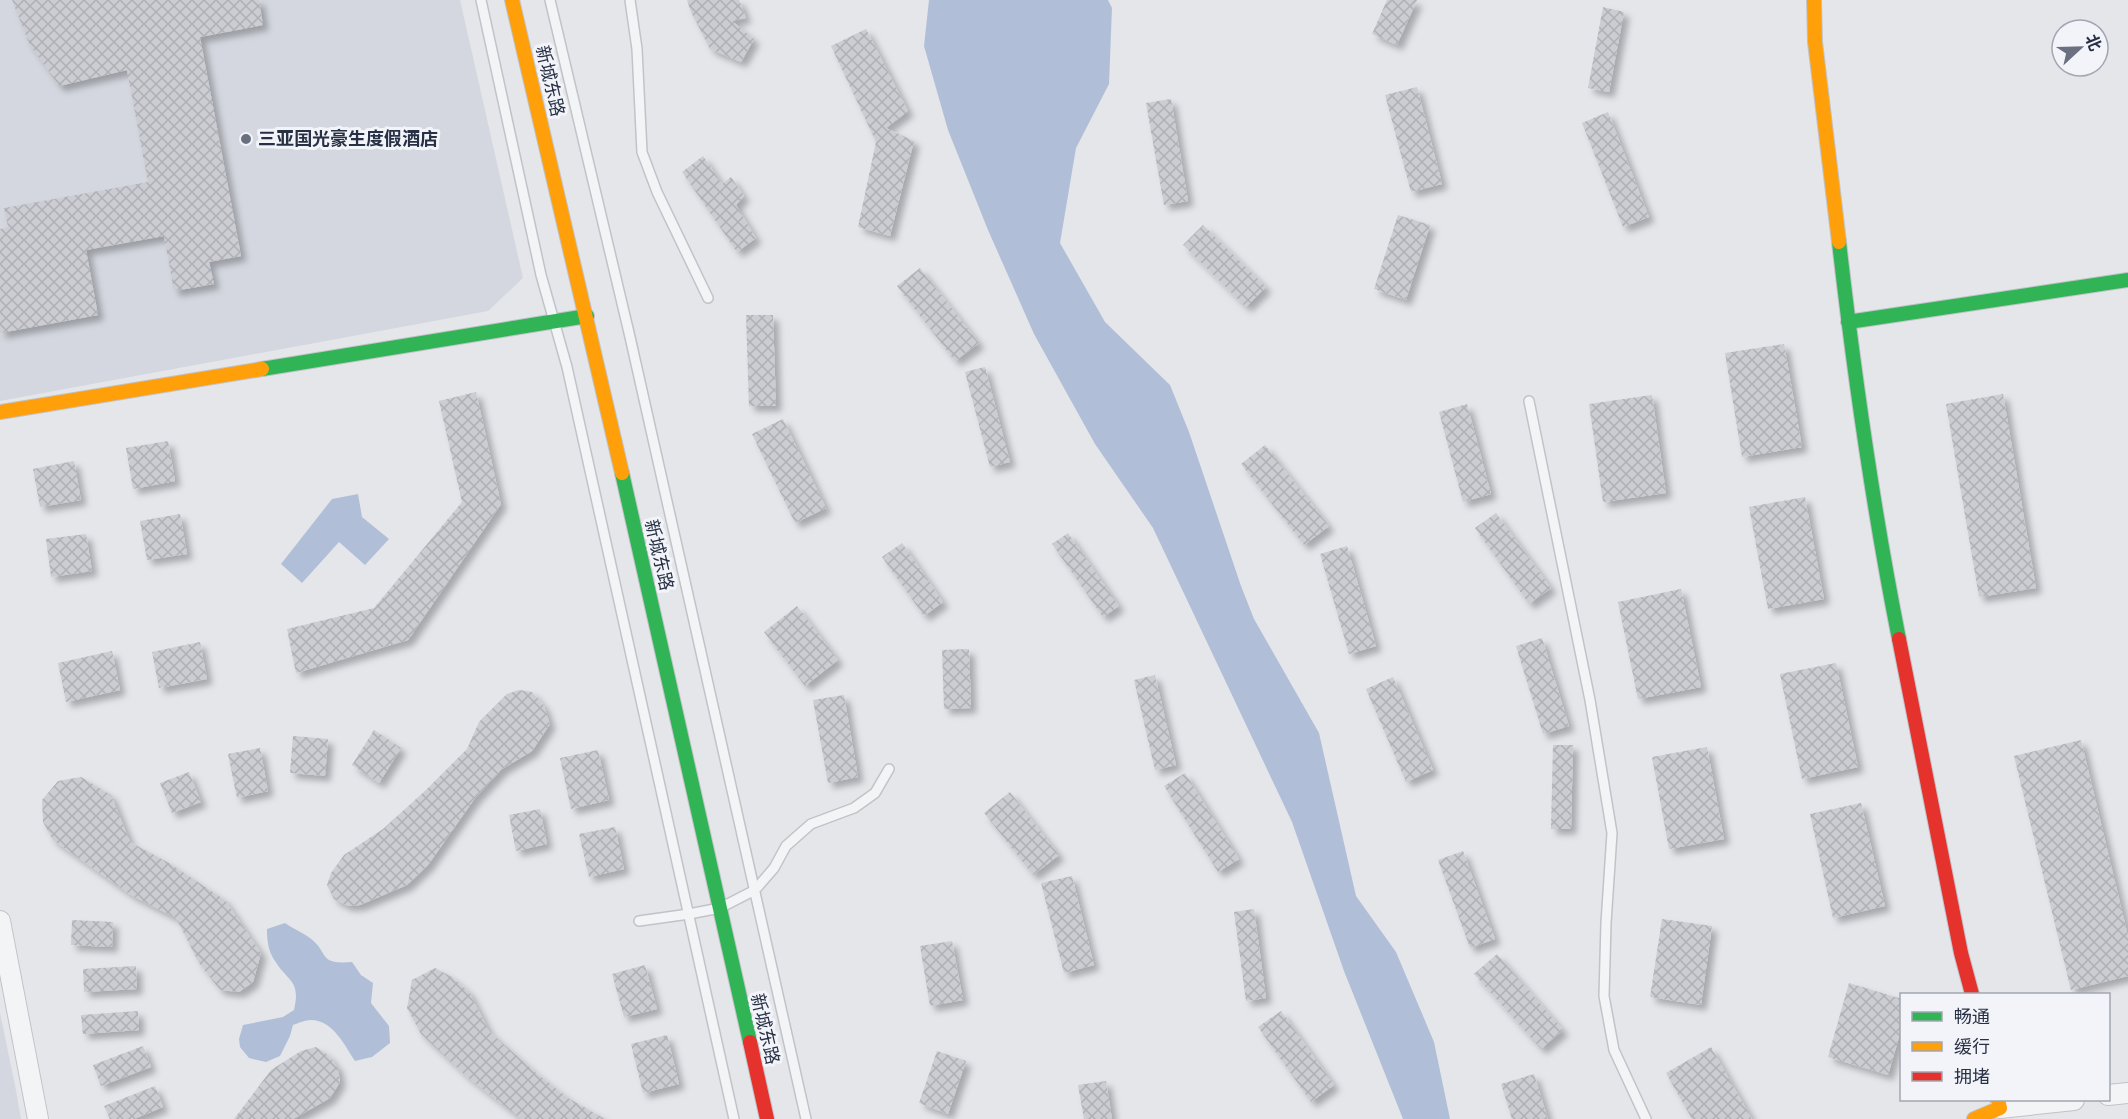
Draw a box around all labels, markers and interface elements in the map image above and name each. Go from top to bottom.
north arrow [2050,18,2110,78]
text: 北 [2082,32,2105,54]
street label: 新城东路 [532,43,569,118]
place label: 三亚国光豪生度假酒店 [258,128,438,149]
marker: 三亚国光豪生度假酒店 [239,132,253,146]
street label: 新城东路 [641,517,678,592]
street label: 新城东路 [747,991,784,1066]
legend [1900,993,2110,1101]
text: 畅通 [1954,1006,1990,1027]
text: 缓行 [1954,1036,1990,1057]
text: 拥堵 [1954,1066,1990,1087]

